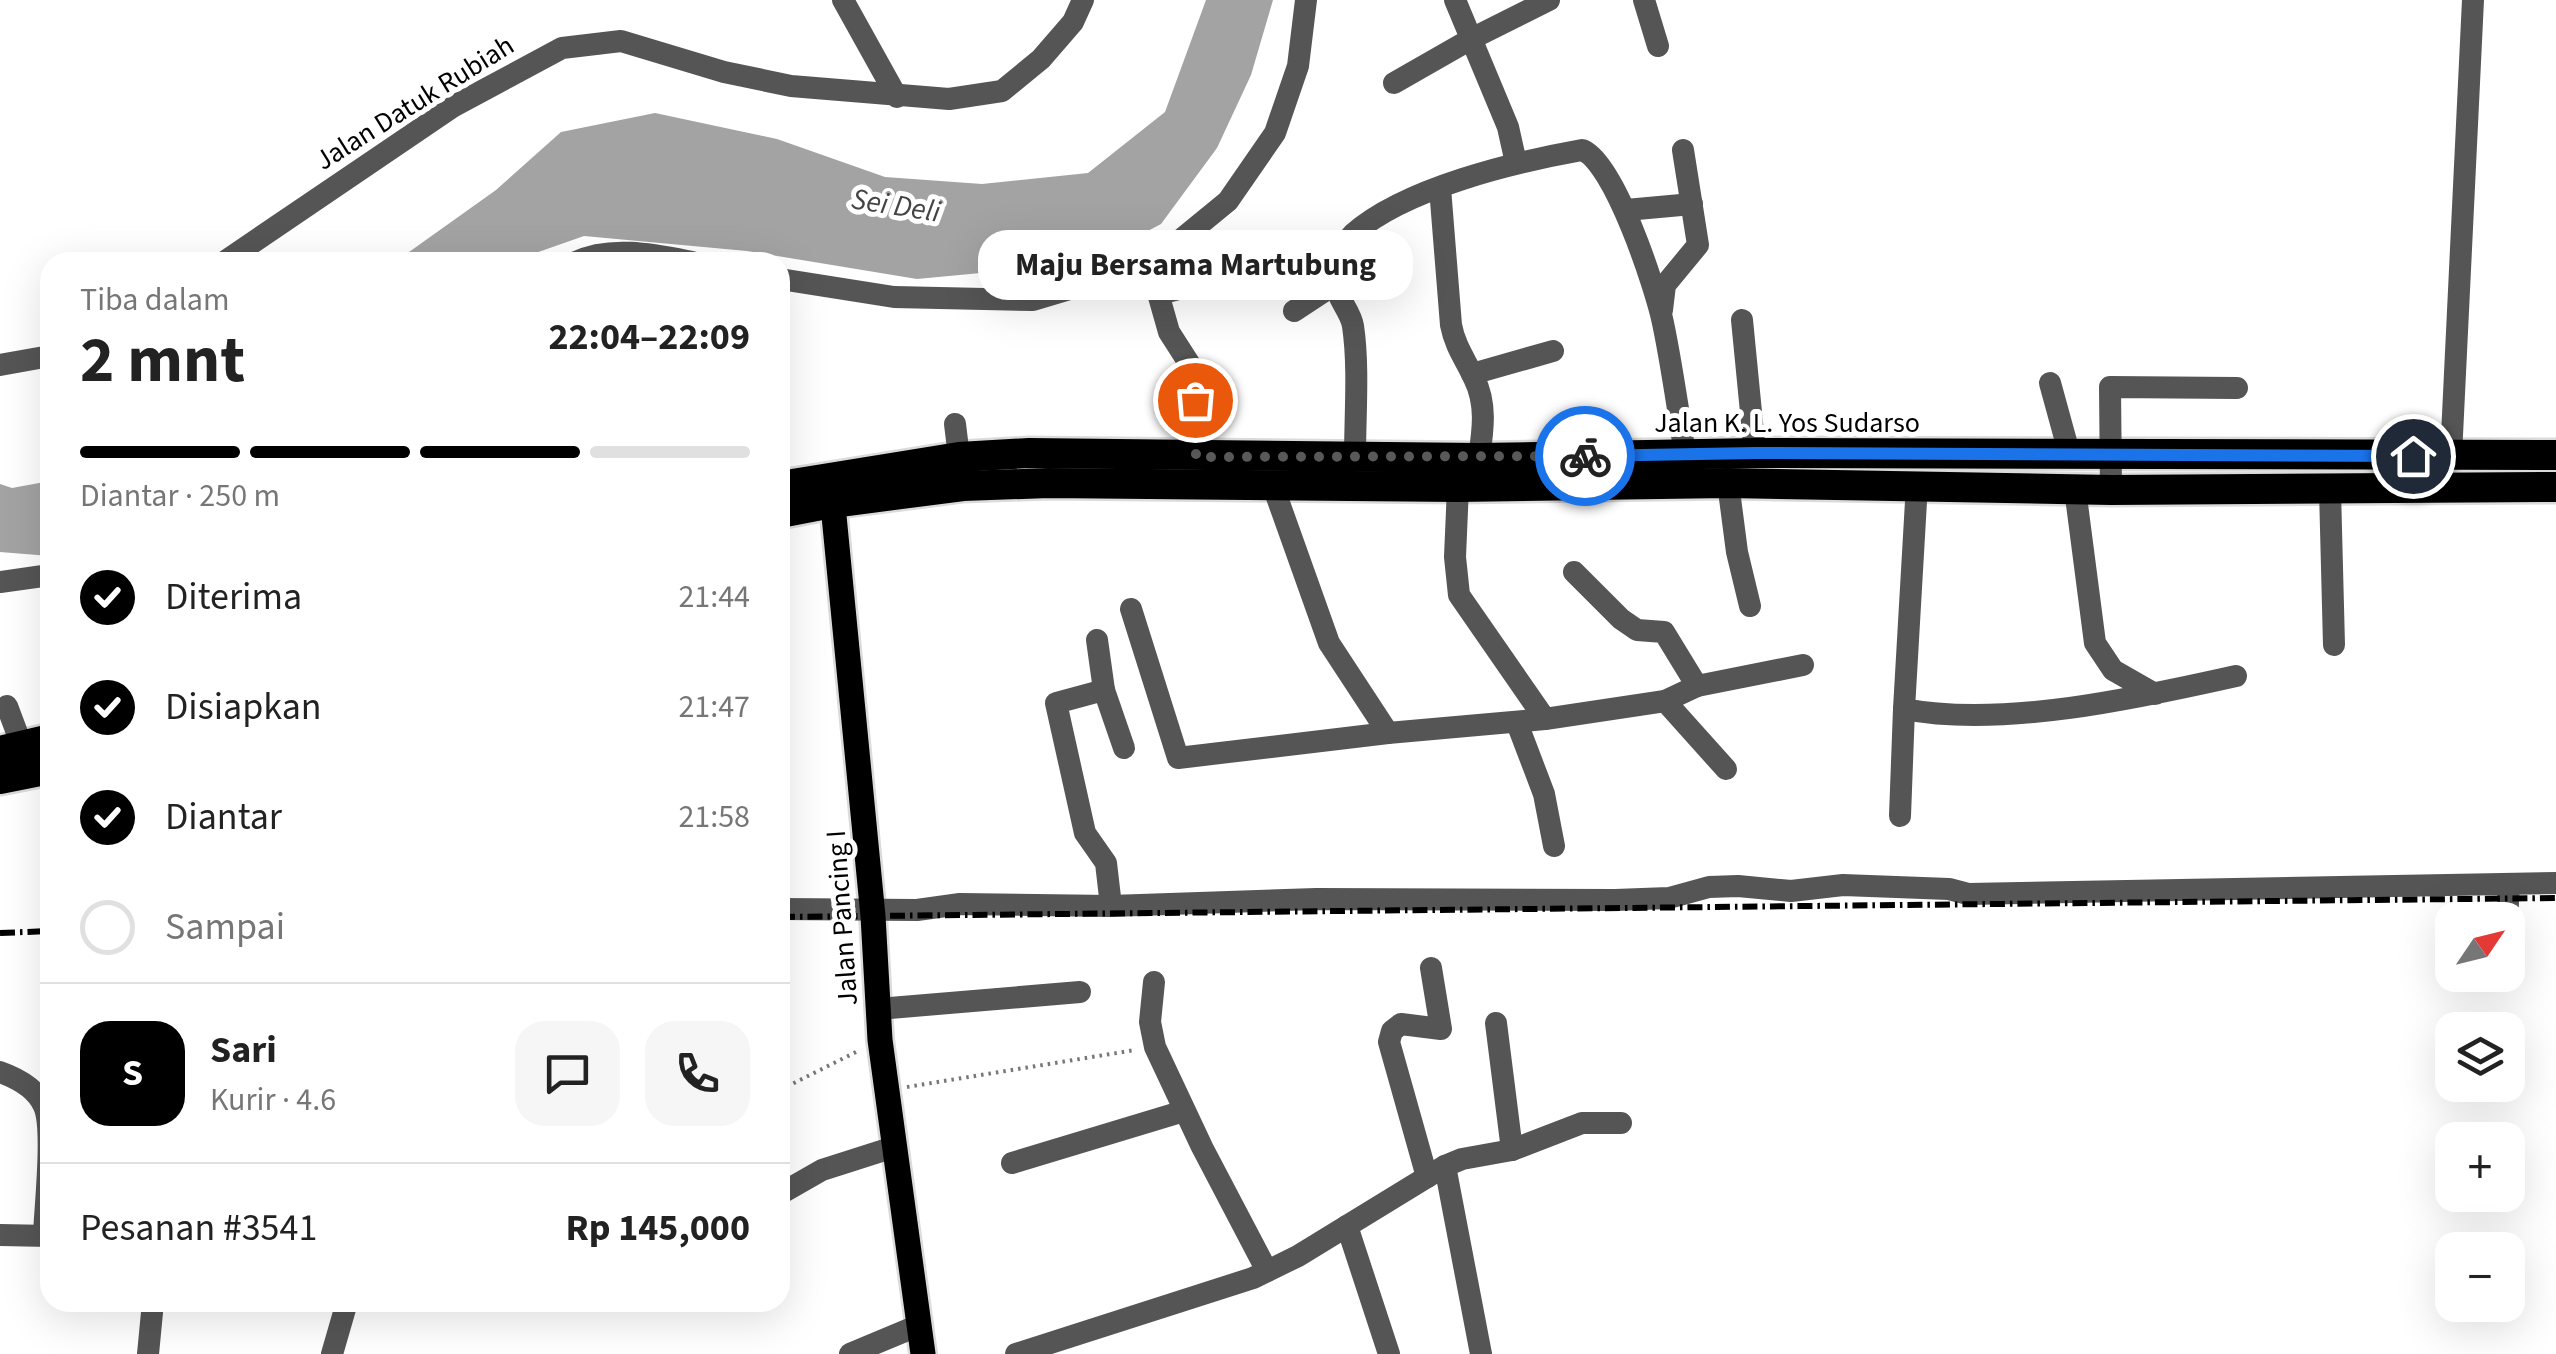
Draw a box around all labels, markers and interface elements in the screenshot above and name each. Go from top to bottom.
street label: Jalan Datuk Rubiah [307,26,522,180]
water label: Sei Deli [848,177,944,234]
callout: Maju Bersama Martubung [978,230,1412,300]
text: Maju Bersama Martubung [1015,242,1376,288]
text: Tiba dalam [80,277,230,323]
text: 22:04–22:09 [548,310,750,364]
text: 2 mnt [80,314,245,407]
pin [1153,358,1238,443]
icon: bag [1168,373,1223,428]
street label: Jalan K. L. Yos Sudarso [1654,403,1920,443]
courier [1535,406,1635,506]
pin [2371,414,2456,499]
icon: bike [1558,429,1613,484]
icon: home [2386,429,2441,484]
text: Diantar · 250 m [80,473,280,519]
icon: check [80,570,135,625]
text: Diterima [165,570,302,624]
text: 21:44 [678,574,750,620]
icon: check [80,680,135,735]
text: Disiapkan [165,680,322,734]
text: 21:47 [678,684,750,730]
icon: check [80,790,135,845]
text: Diantar [165,790,282,844]
text: 21:58 [678,794,750,840]
street label: Jalan Pancing I [816,829,868,1007]
text: Sampai [165,900,285,954]
north arrow [2435,902,2525,992]
map controls [2435,902,2525,1322]
button: layers [2435,1012,2525,1102]
button: chat [515,1021,620,1126]
button: phone [645,1021,750,1126]
text: Sari [210,1023,277,1077]
text: S [122,1046,143,1100]
text: Kurir · 4.6 [210,1077,336,1123]
button: + [2435,1122,2525,1212]
text: Pesanan #3541 [80,1201,317,1255]
text: Rp 145,000 [566,1201,750,1255]
button: − [2435,1232,2525,1322]

